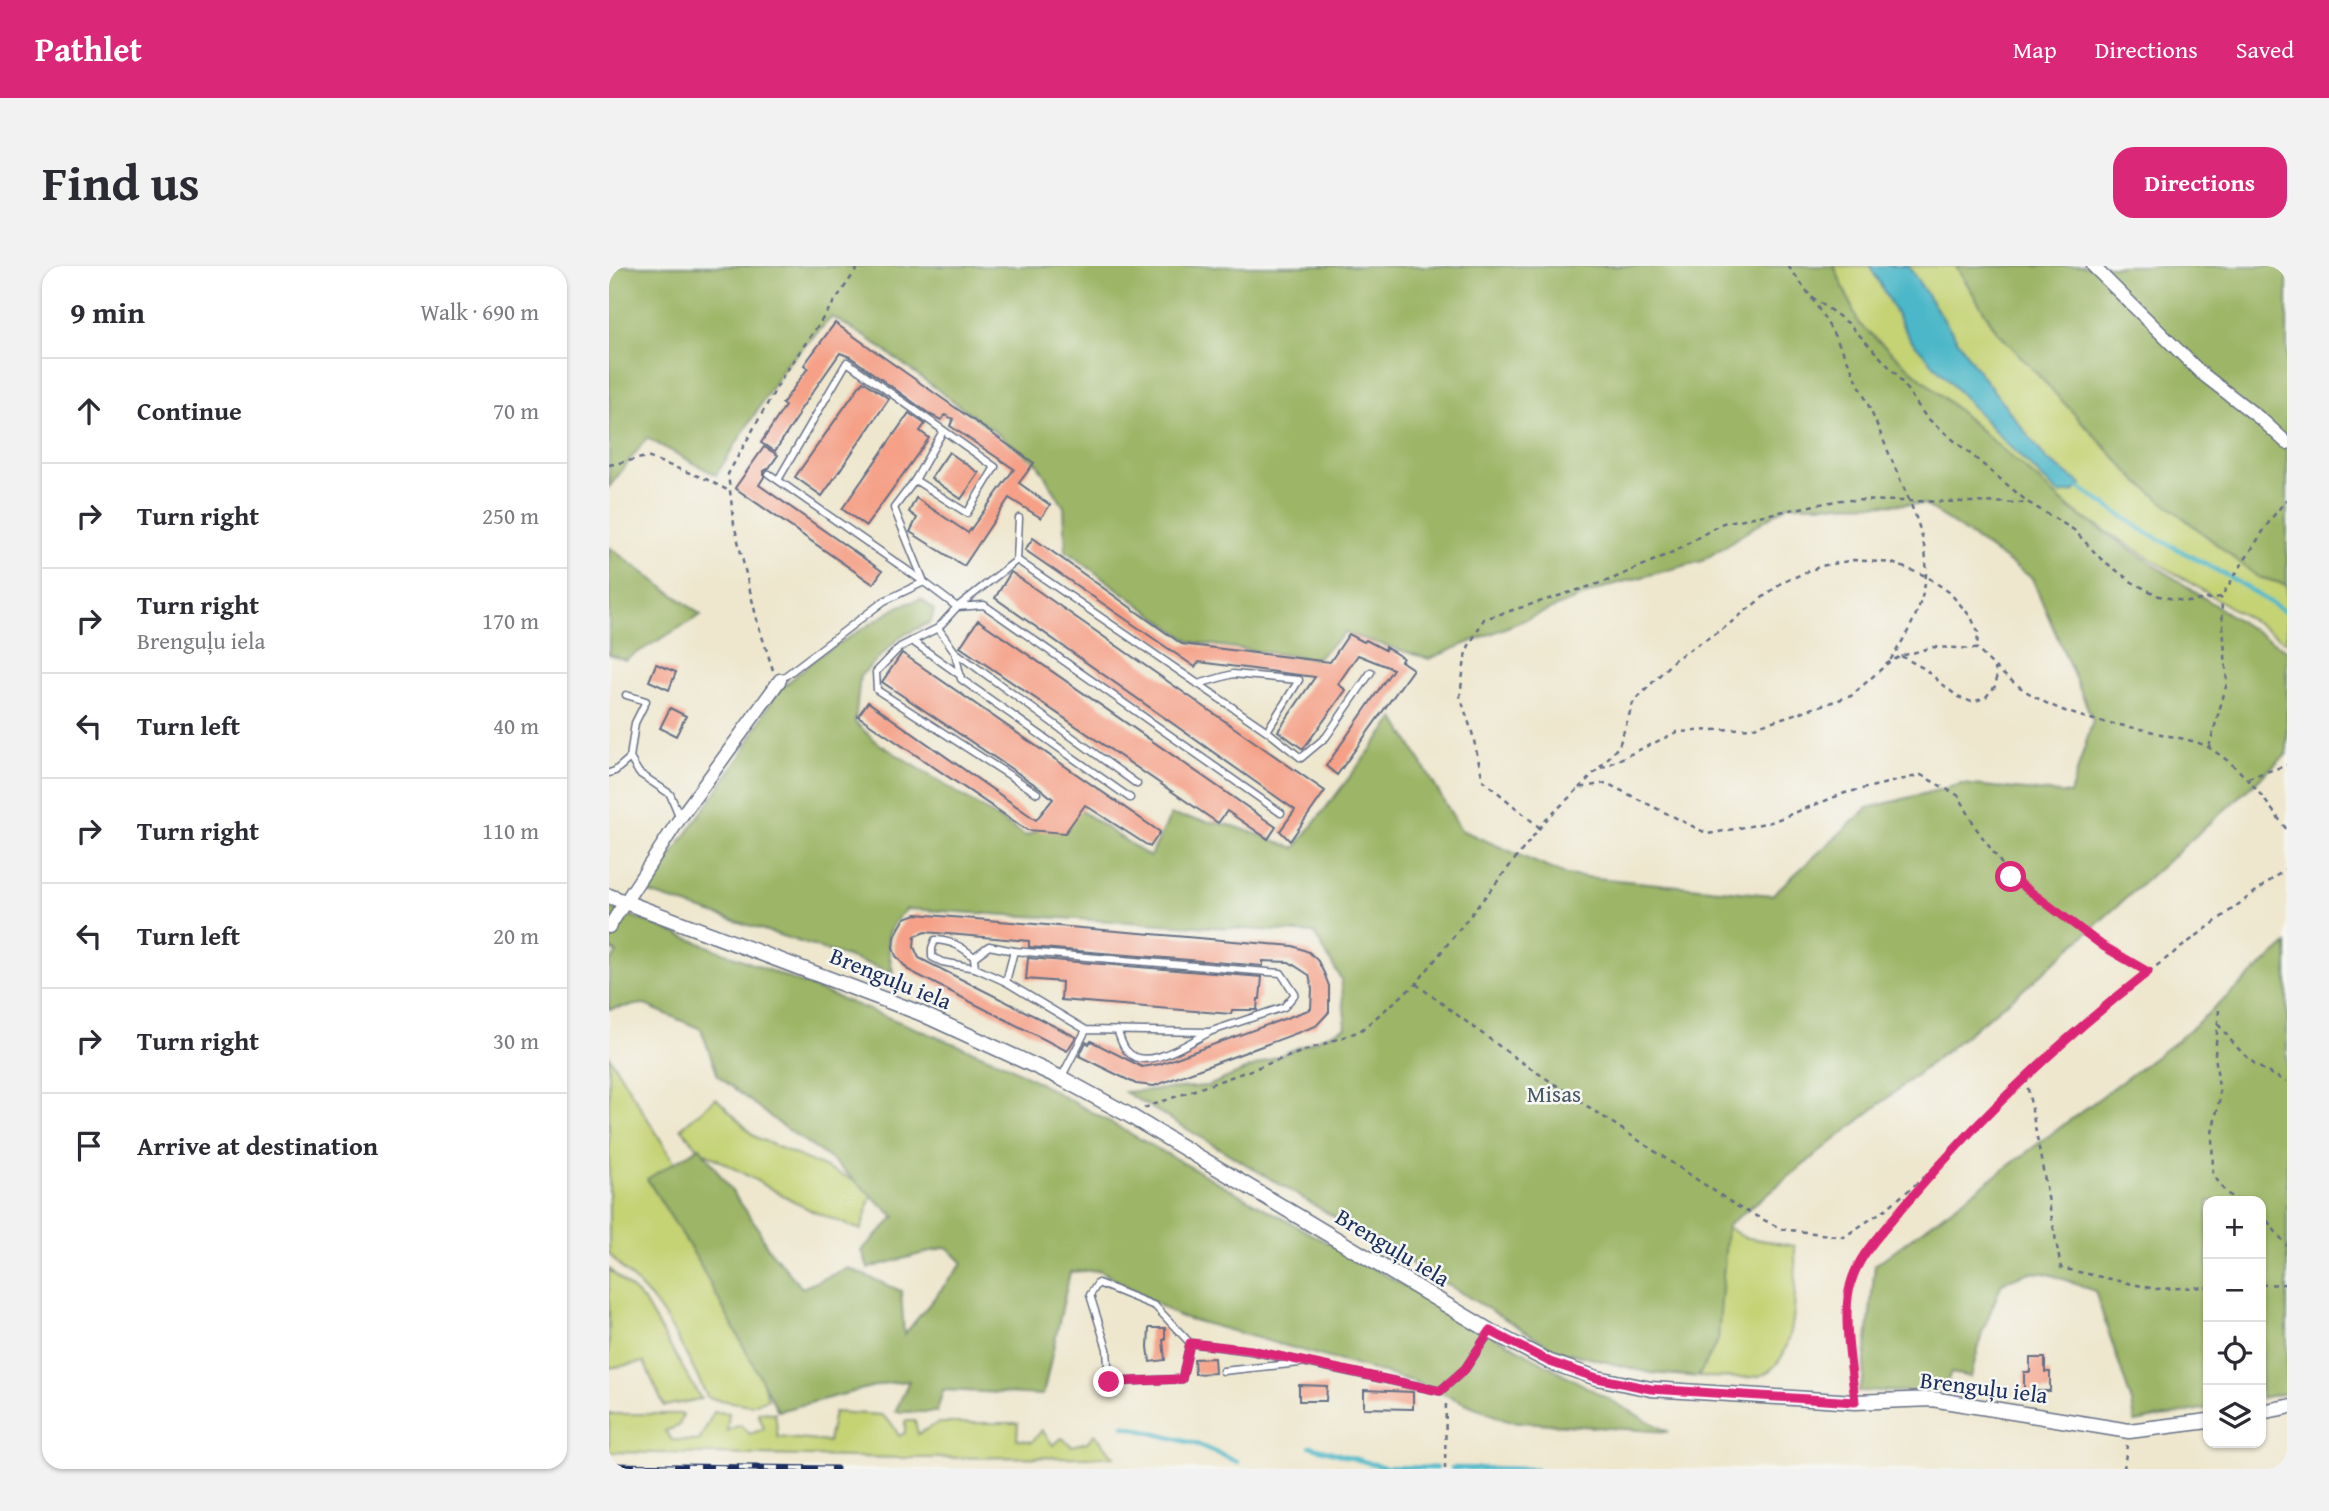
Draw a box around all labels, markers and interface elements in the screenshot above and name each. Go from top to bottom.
text: Pathlet [35,25,142,73]
text: Map [2013,32,2057,67]
text: Directions [2095,32,2198,67]
text: Saved [2236,32,2294,67]
text: Find us [42,146,200,218]
button: Directions [2113,147,2287,218]
text: 9 min [70,290,145,334]
text: Walk · 690 m [420,295,539,328]
text: Continue [137,391,242,430]
icon: ahead [70,392,108,430]
text: 70 m [493,394,539,427]
text: Turn right [137,496,259,535]
icon: right [70,497,108,535]
text: 250 m [482,499,539,532]
text: Turn right [137,585,259,624]
icon: right [70,602,108,640]
text: 170 m [482,604,539,637]
text: Brenguļu iela [137,624,265,657]
text: Turn left [137,706,240,745]
icon: left [70,707,108,745]
text: 40 m [493,709,539,742]
text: Turn right [137,811,259,850]
icon: right [70,812,108,850]
text: 110 m [482,814,539,847]
route start [1995,861,2026,892]
text: Turn left [137,916,240,955]
icon: left [70,917,108,955]
text: 20 m [493,919,539,952]
street label: Brenguļu iela [825,939,957,1017]
text: Turn right [137,1021,259,1060]
icon: right [70,1022,108,1060]
text: 30 m [493,1024,539,1057]
park label: Misas [1527,1077,1581,1110]
text: Arrive at destination [137,1126,378,1165]
icon: arrive [70,1127,108,1165]
map controls [2203,1196,2266,1448]
button: + [2203,1196,2266,1259]
street label: Brenguļu iela [1330,1200,1457,1294]
button: − [2203,1259,2266,1322]
button: locate [2203,1322,2266,1385]
street label: Brenguļu iela [1918,1363,2050,1411]
route end [1093,1366,1124,1397]
button: layers [2203,1385,2266,1448]

